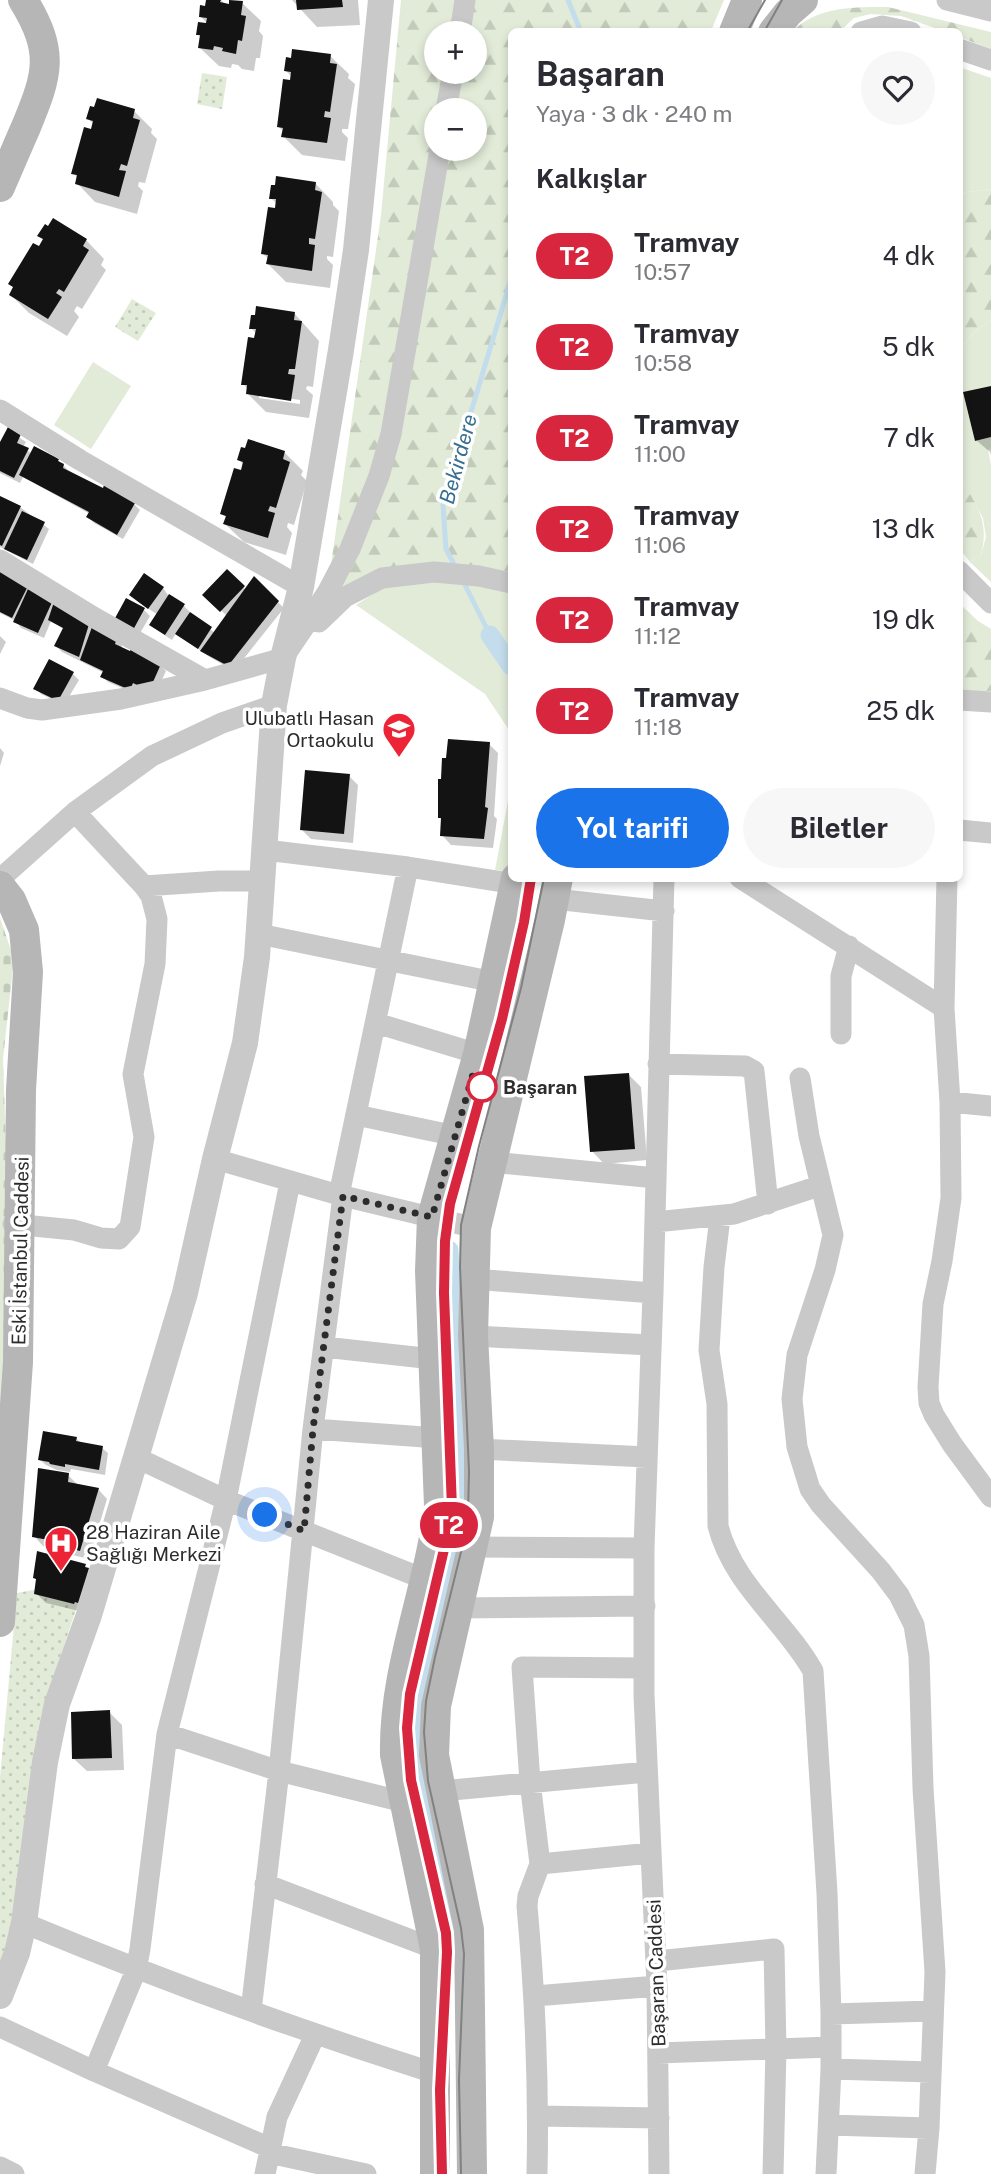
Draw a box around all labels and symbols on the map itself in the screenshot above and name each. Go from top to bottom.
water label: Bekirdere [434,411,482,507]
place label: Ulubatlı Hasan Ortaokulu [244,707,374,751]
school or university icon: Ulubatlı Hasan Ortaokulu [380,710,418,759]
marker: Başaran [467,1072,497,1102]
place label: Başaran [503,1076,577,1098]
street label: Eski İstanbul Caddesi [7,1157,33,1345]
your location [247,1497,282,1532]
line badge: T2 [418,1502,480,1548]
place label: 28 Haziran Aile Sağlığı Merkezi [86,1521,222,1565]
hospital icon: 28 Haziran Aile Sağlığı Merkezi [42,1524,80,1573]
street label: Başaran Caddesi [642,1899,670,2047]

